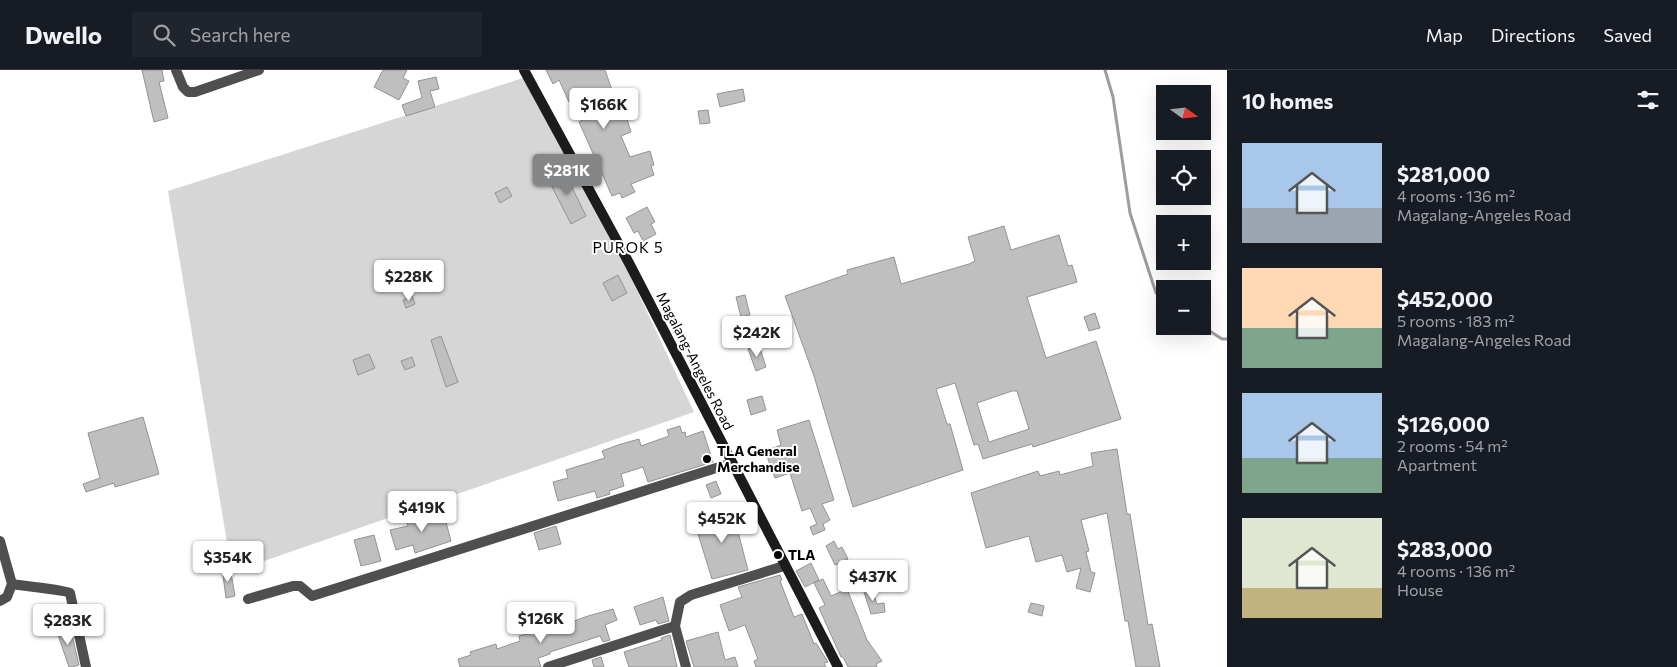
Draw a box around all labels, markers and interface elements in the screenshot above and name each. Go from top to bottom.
search box [132,12,482,57]
text: Dwello [25,20,102,49]
icon: search [150,21,178,49]
text: Search here [190,23,291,46]
text: Map [1426,24,1463,46]
text: Directions [1491,24,1575,46]
text: Saved [1603,24,1652,46]
north arrow [1156,85,1211,140]
map controls [1156,85,1211,335]
icon: filters [1634,86,1662,114]
pin: $166K [569,88,639,130]
text: 10 homes [1242,88,1333,113]
text: $166K [580,94,628,113]
button: locate [1156,150,1211,205]
pin: $281K [532,154,602,196]
text: $281K [544,160,590,179]
text: $281,000 [1397,161,1490,186]
icon: home [1282,163,1342,223]
text: 4 rooms · 136 m² [1397,186,1515,205]
text: Magalang-Angeles Road [1397,205,1571,224]
button: + [1156,215,1211,270]
district label: PUROK 5 [593,238,664,256]
pin: $228K [374,260,444,302]
text: $228K [385,266,433,285]
button: − [1156,280,1211,335]
text: $452,000 [1397,286,1493,311]
icon: home [1282,288,1342,348]
street label: Magalang-Angeles Road [653,289,738,433]
text: 5 rooms · 183 m² [1397,311,1515,330]
pin: $242K [722,316,792,358]
text: $242K [733,322,781,341]
text: Magalang-Angeles Road [1397,330,1571,349]
text: $126,000 [1397,411,1490,436]
icon: home [1282,413,1342,473]
text: 2 rooms · 54 m² [1397,436,1508,455]
place label: TLA General Merchandise [717,442,800,475]
marker: TLA General Merchandise [701,453,713,465]
text: Apartment [1397,455,1477,474]
pin: $419K [387,490,457,533]
text: $419K [399,497,445,516]
pin: $452K [687,502,757,544]
text: $452K [698,508,746,527]
text: $283,000 [1397,536,1493,561]
icon: home [1282,538,1342,598]
pin: $354K [193,540,263,583]
place label: TLA [788,546,815,563]
text: $354K [204,547,252,566]
marker: TLA [772,549,784,561]
pin: $437K [838,560,908,602]
text: 4 rooms · 136 m² [1397,561,1515,580]
text: $437K [849,566,897,585]
text: House [1397,580,1443,599]
pin: $126K [506,602,576,644]
pin: $283K [33,604,103,646]
text: $126K [518,608,564,627]
text: $283K [44,610,92,629]

